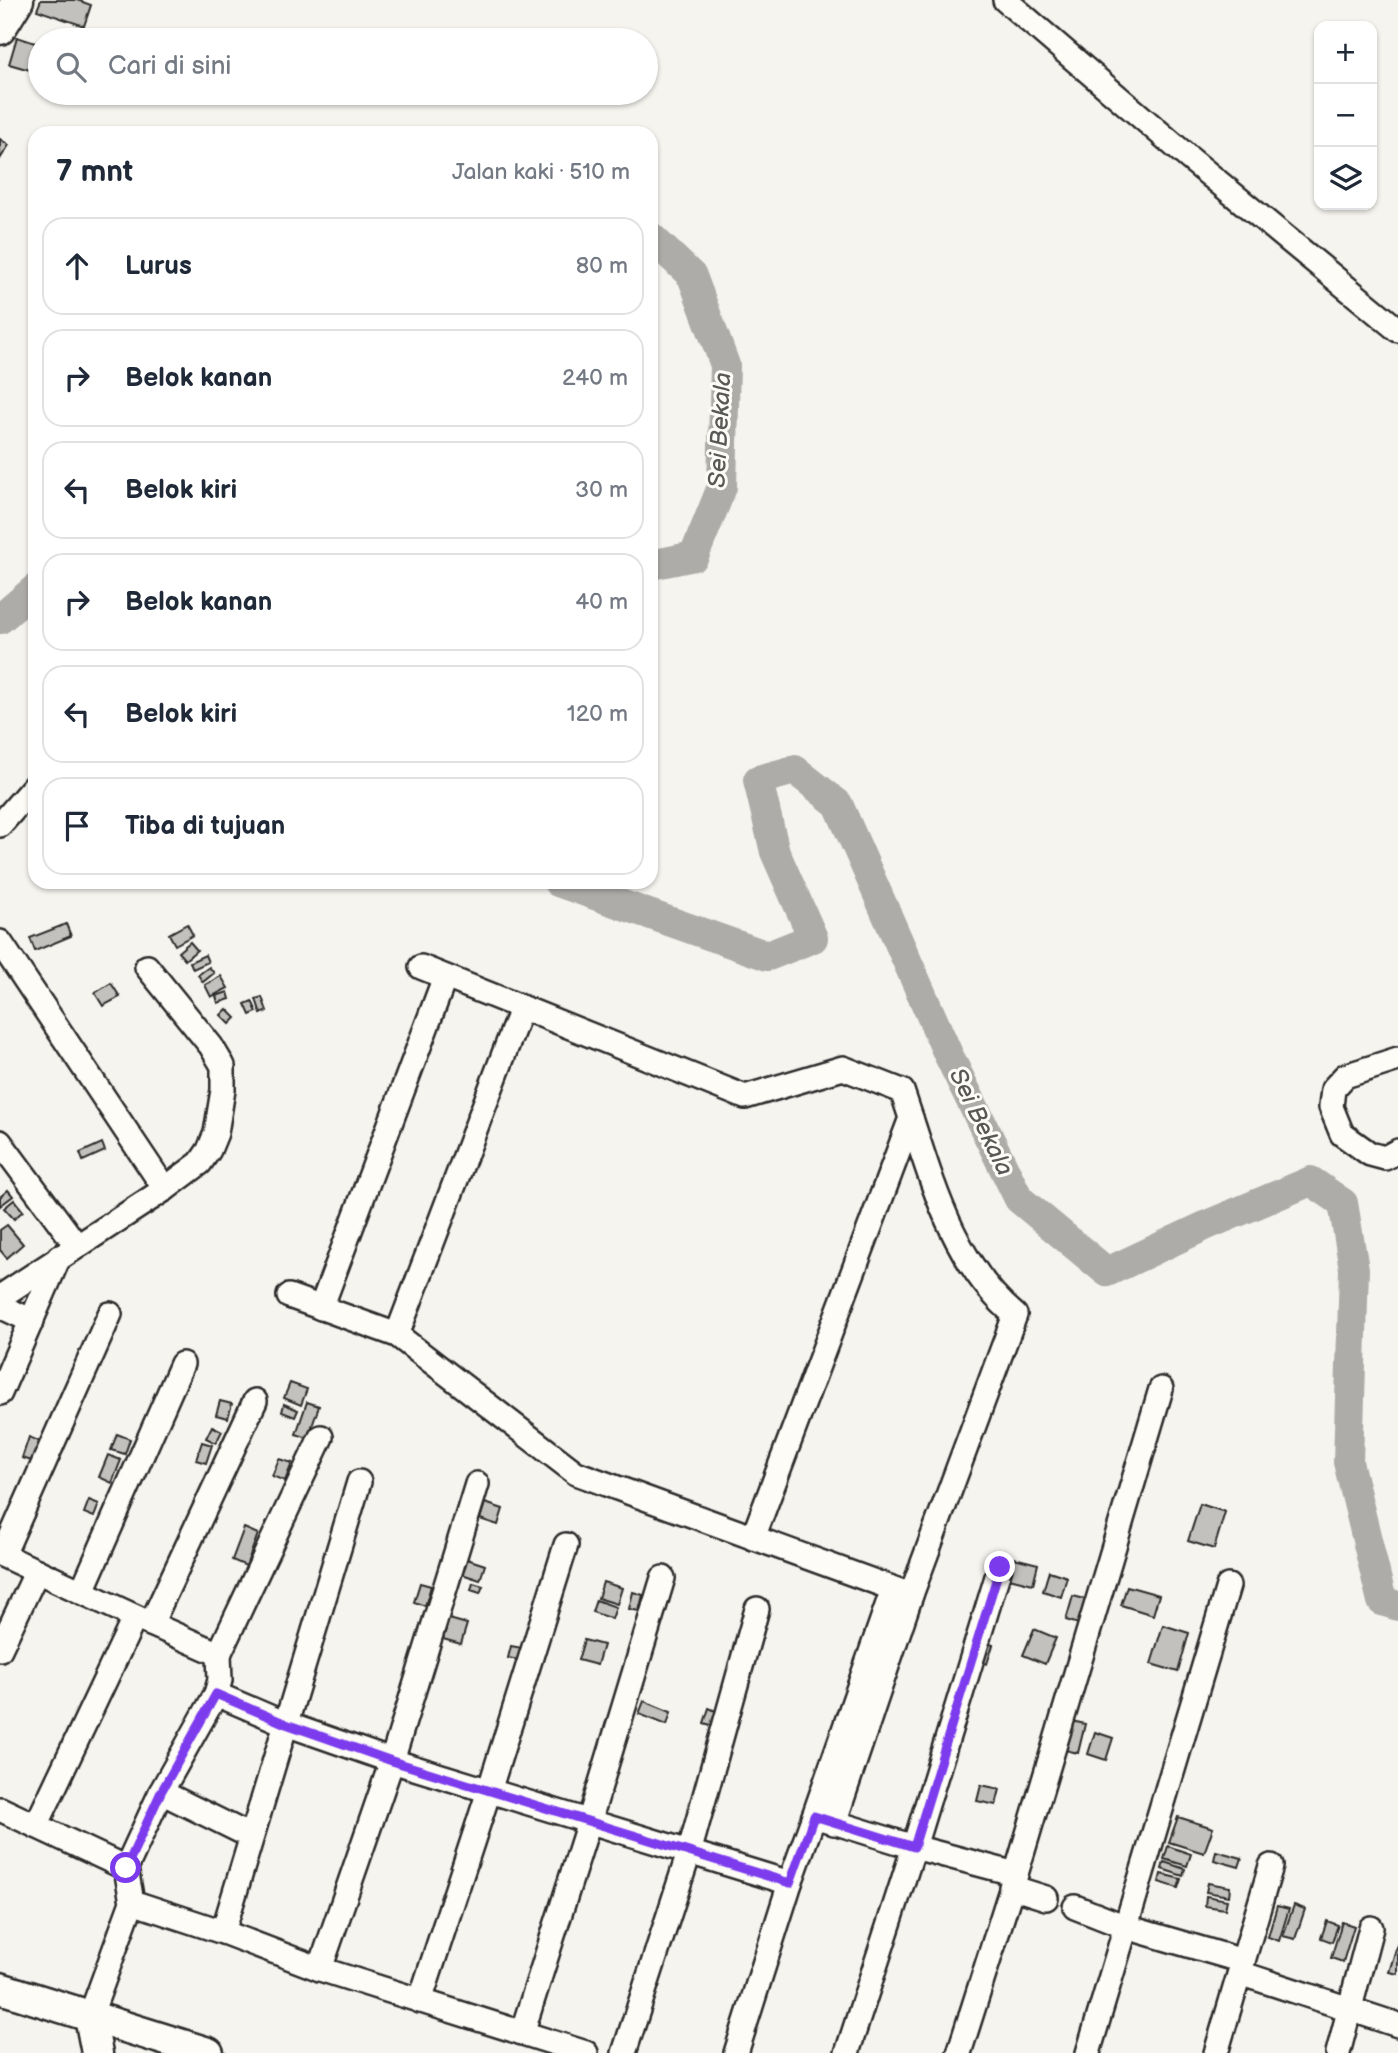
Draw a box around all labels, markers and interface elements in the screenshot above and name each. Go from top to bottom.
map controls [1314,21,1377,210]
button: + [1314,21,1377,84]
search box [28,28,658,105]
icon: search [52,48,90,86]
text: Cari di sini [108,51,231,82]
button: − [1314,84,1377,147]
button: layers [1314,147,1377,210]
text: 7 mnt [56,154,133,190]
text: Jalan kaki · 510 m [452,158,630,186]
icon: ahead [58,247,96,285]
text: Lurus [125,251,192,282]
text: 80 m [576,252,628,280]
icon: right [58,359,96,397]
text: Belok kanan [125,363,272,394]
text: 240 m [562,364,628,392]
water label: Sei Bekala [702,371,738,489]
icon: left [58,471,96,509]
text: Belok kiri [125,475,237,506]
text: 30 m [575,476,628,504]
icon: right [58,583,96,621]
text: Belok kanan [125,587,272,618]
text: 40 m [575,588,628,616]
icon: left [58,695,96,733]
text: Belok kiri [125,699,237,730]
text: 120 m [567,700,628,728]
icon: arrive [58,807,96,845]
text: Tiba di tujuan [125,811,285,842]
water label: Sei Bekala [943,1064,1019,1180]
route end [984,1551,1015,1582]
route start [110,1852,141,1883]

